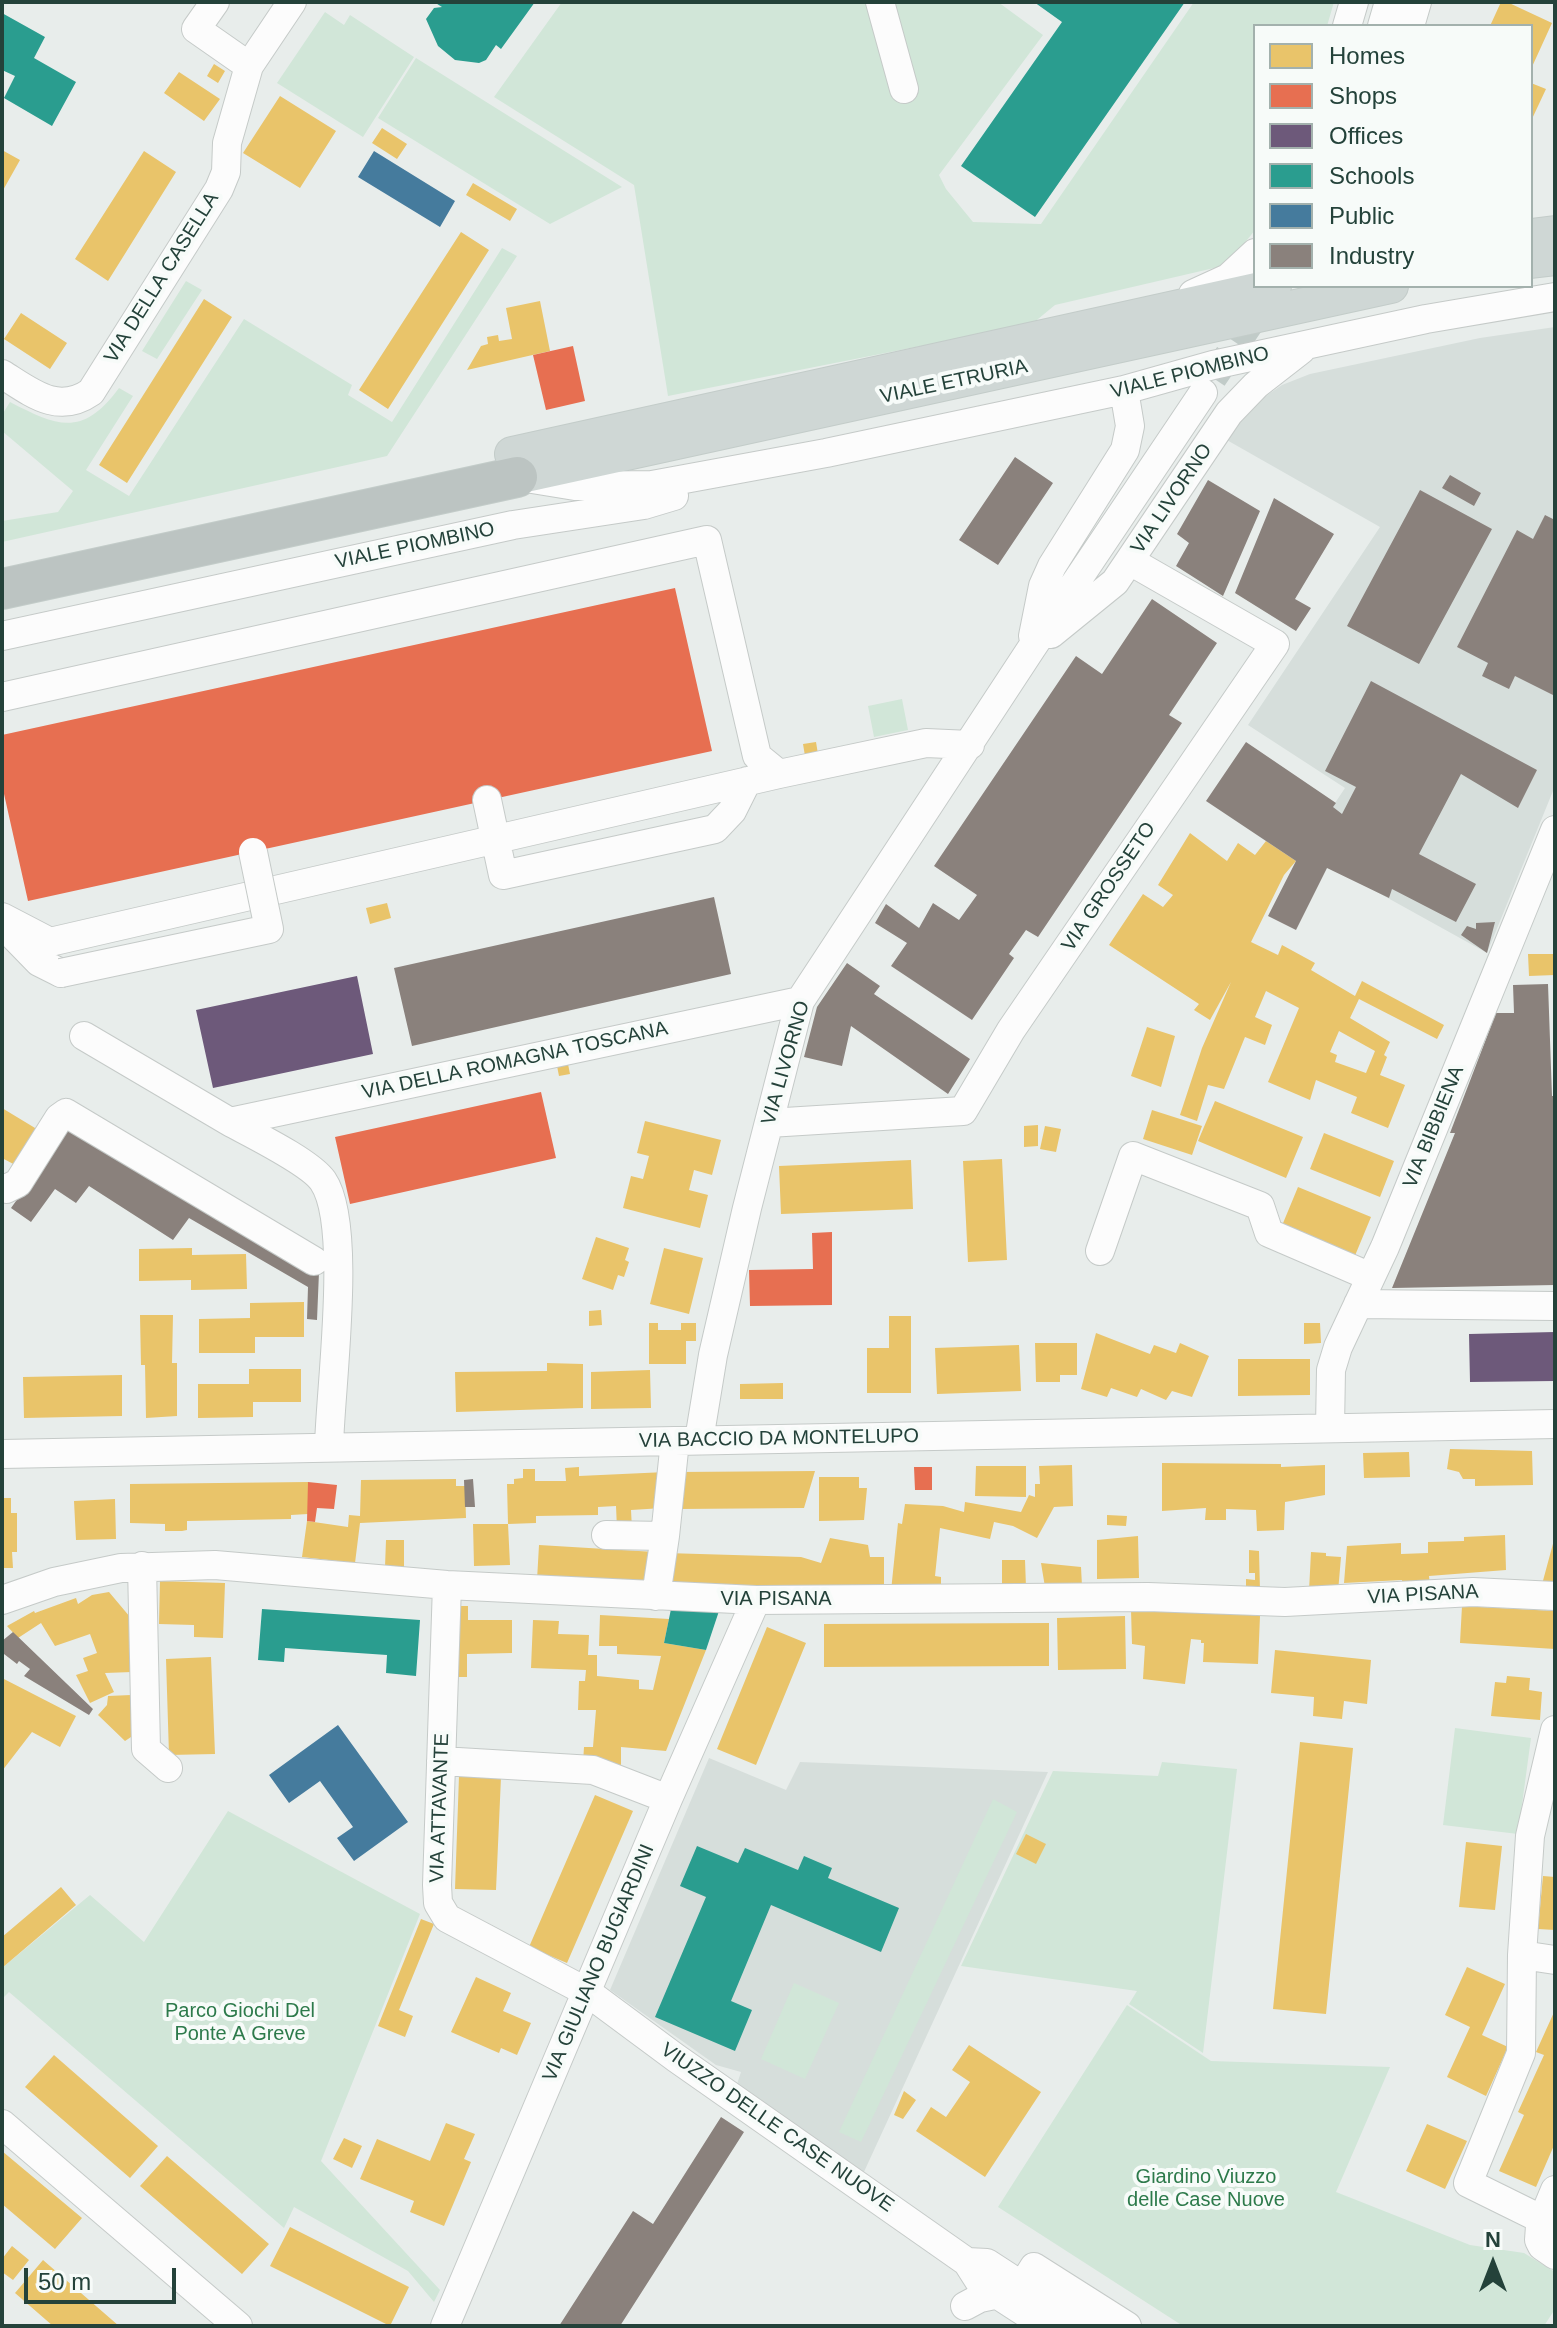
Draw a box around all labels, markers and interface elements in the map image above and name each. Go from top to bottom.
legend [1253,24,1533,288]
text: Homes [1329,42,1405,69]
text: Shops [1329,82,1397,109]
text: Offices [1329,122,1403,149]
text: Schools [1329,162,1414,189]
street label: VIA DELLA CASELLA [100,188,224,368]
text: Public [1329,202,1394,229]
text: Industry [1329,242,1414,269]
street label: VIALE PIOMBINO [1108,342,1272,404]
street label: VIALE ETRURIA [878,355,1030,409]
street label: VIA LIVORNO [1126,439,1218,559]
street label: VIALE PIOMBINO [333,517,497,575]
street label: VIA GROSSETO [1057,818,1161,956]
street label: VIA LIVORNO [757,998,815,1128]
street label: VIA DELLA ROMAGNA TOSCANA [360,1017,670,1105]
street label: VIA BIBBIENA [1399,1062,1469,1192]
street label: VIA BACCIO DA MONTELUPO [639,1425,919,1453]
street label: VIA PISANA [1367,1580,1479,1610]
street label: VIA PISANA [720,1587,832,1611]
street label: VIA ATTAVANTE [425,1733,455,1883]
street label: VIA GIULIANO BUGIARDINI [538,1841,660,2085]
park label: Parco Giochi Del Ponte A Greve [165,1999,315,2046]
street label: VIUZZO DELLE CASE NUOVE [656,2038,898,2218]
park label: Giardino Viuzzo delle Case Nuove [1127,2165,1285,2212]
north arrow [1453,2224,1533,2304]
text: N [1485,2227,1501,2252]
scale bar [28,2252,180,2302]
text: 50 m [38,2268,91,2295]

